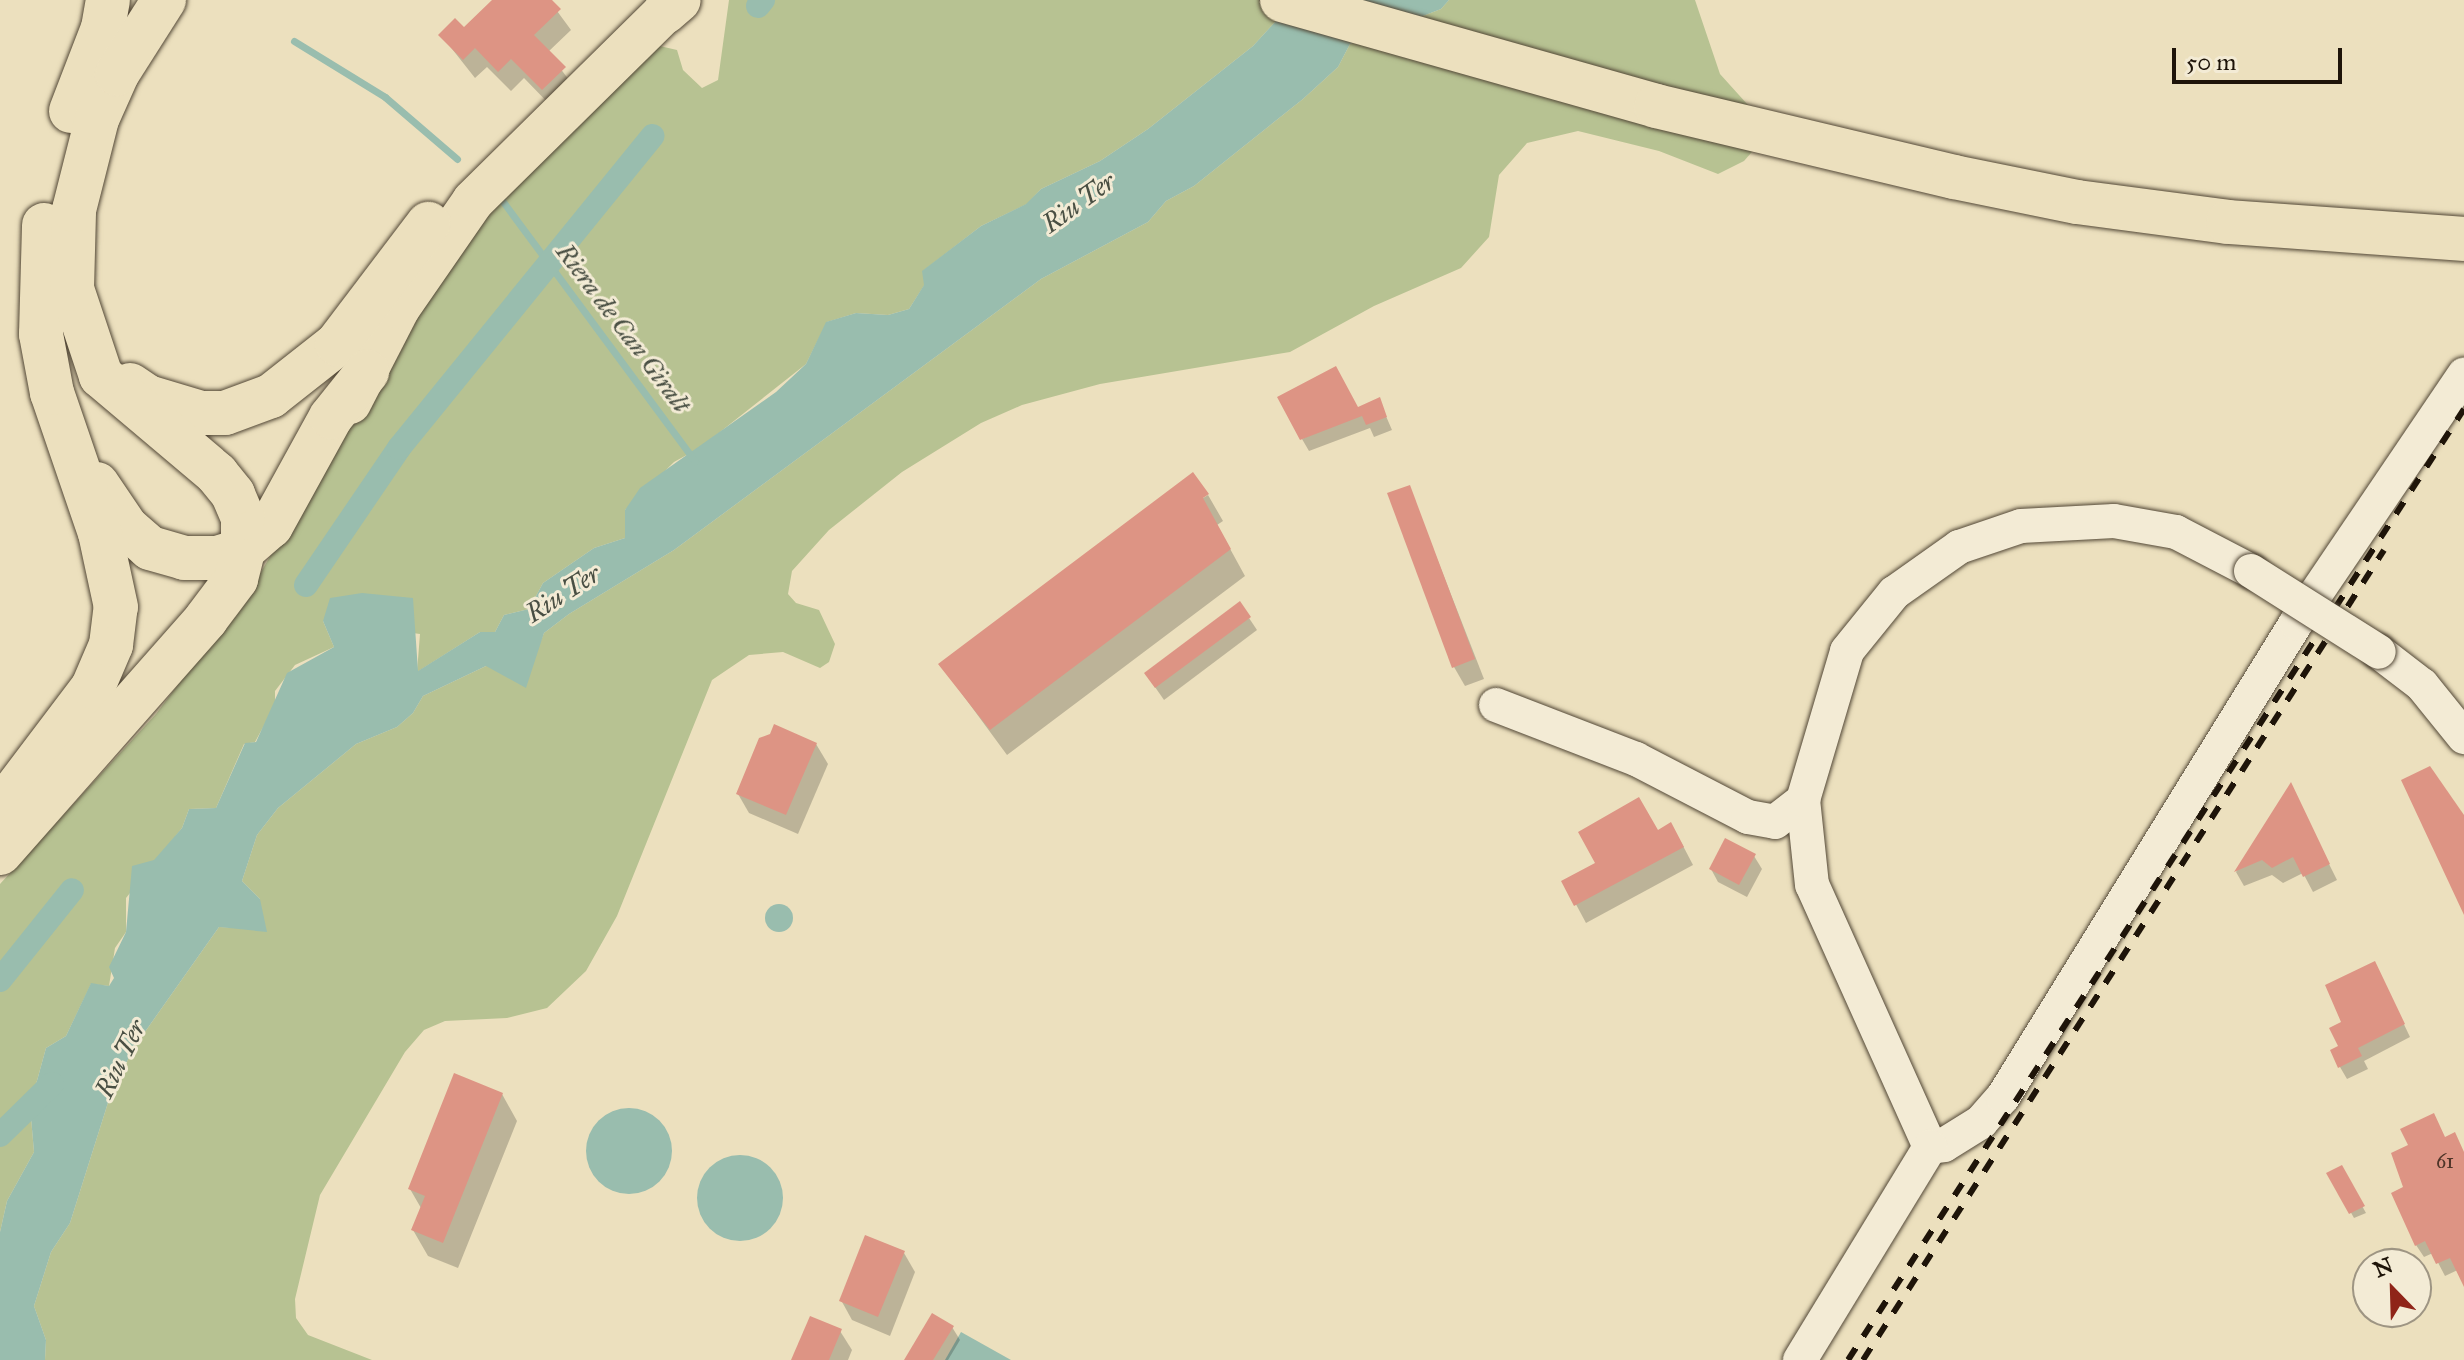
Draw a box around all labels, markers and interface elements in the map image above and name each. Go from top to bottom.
scale bar [2176,32,2346,82]
text: 50 m [2186,47,2236,77]
water label: Riu Ter [1036,166,1122,240]
water label: Riera de Can Giralt [549,237,697,419]
water label: Riu Ter [520,558,606,630]
water label: Riu Ter [89,1015,153,1103]
house number: 61 [2436,1149,2454,1173]
north arrow [2352,1248,2432,1328]
text: N [2369,1251,2397,1283]

